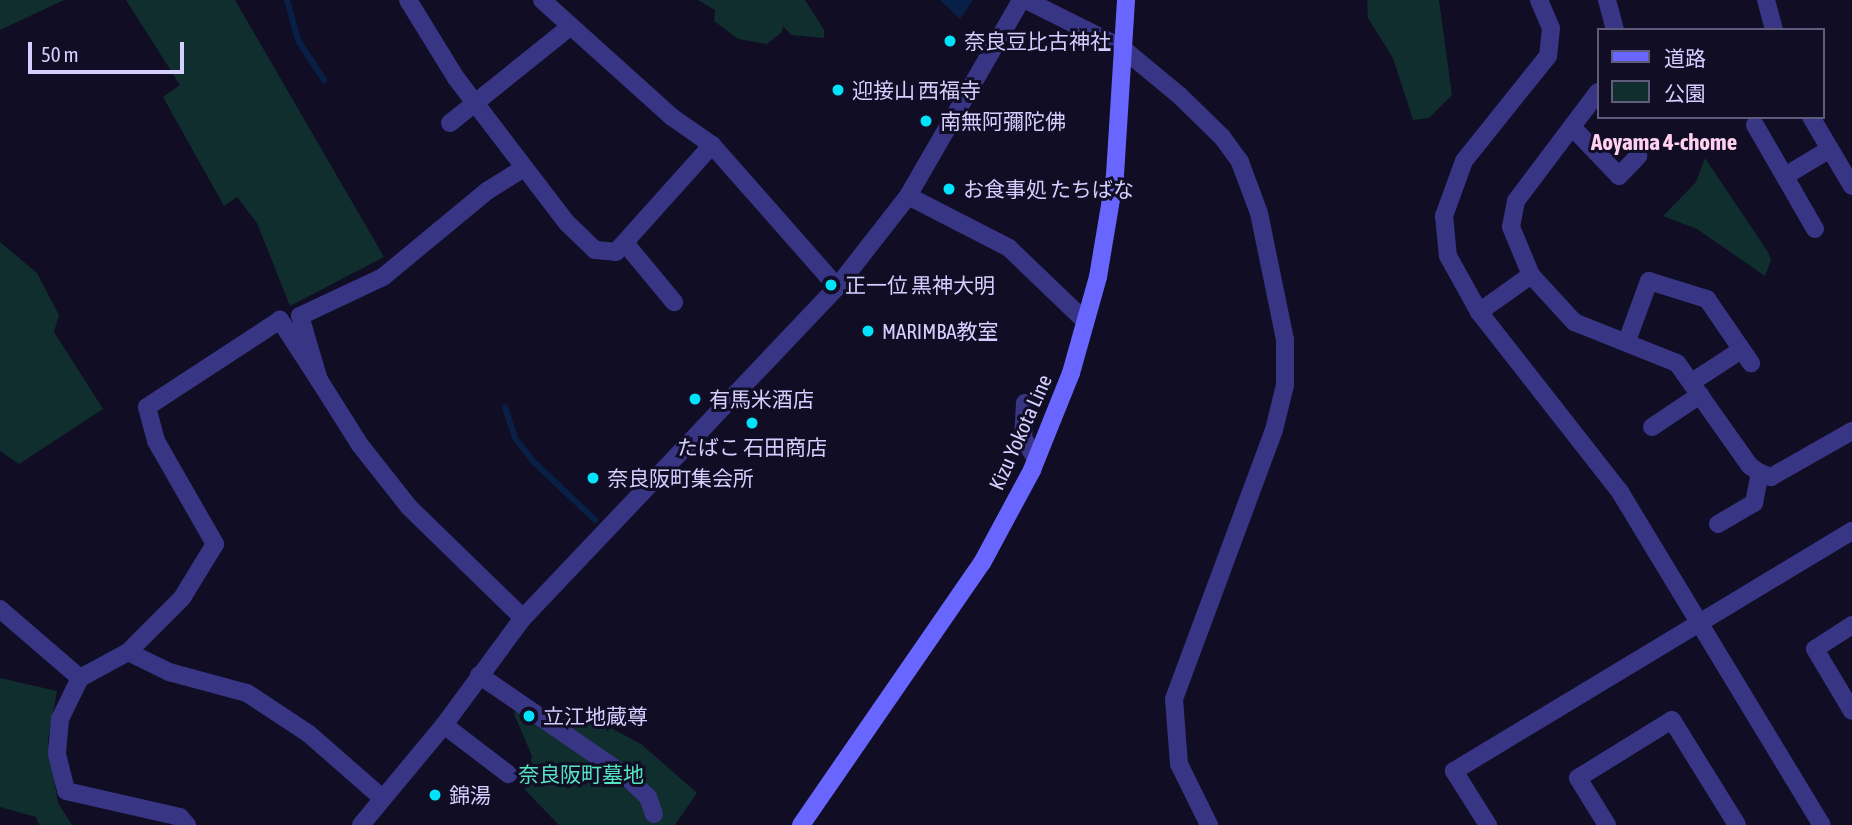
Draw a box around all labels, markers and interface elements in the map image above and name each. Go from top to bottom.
scale bar [32,28,187,72]
place label: 奈良豆比古神社 [964,28,1111,54]
legend [1596,28,1824,119]
marker: 奈良豆比古神社 [942,33,958,49]
text: 50 m [41,42,79,66]
text: 道路 [1664,46,1706,70]
place label: 迎接山 西福寺 [852,77,981,103]
text: 公園 [1664,81,1706,105]
marker: 迎接山 西福寺 [830,82,846,98]
place label: 南無阿彌陀佛 [940,108,1066,134]
marker: 南無阿彌陀佛 [918,113,934,129]
district label: Aoyama 4-chome [1591,128,1737,156]
place label: お食事処 たちばな [963,176,1134,202]
marker: お食事処 たちばな [941,181,957,197]
place label: 正一位 黒神大明 [845,272,995,298]
marker: 正一位 黒神大明 [823,277,839,293]
place label: MARIMBA教室 [882,318,999,344]
marker: MARIMBA教室 [860,323,876,339]
street label: Kizu Yokota Line [983,370,1057,494]
place label: 有馬米酒店 [709,386,814,412]
marker: 有馬米酒店 [687,391,703,407]
marker: たばこ 石田商店 [744,415,760,431]
place label: たばこ 石田商店 [677,434,827,460]
place label: 奈良阪町集会所 [607,465,754,491]
marker: 奈良阪町集会所 [585,470,601,486]
place label: 立江地蔵尊 [543,703,648,729]
marker: 立江地蔵尊 [521,708,537,724]
park label: 奈良阪町墓地 [518,761,644,787]
place label: 錦湯 [449,782,491,808]
marker: 錦湯 [427,787,443,803]

